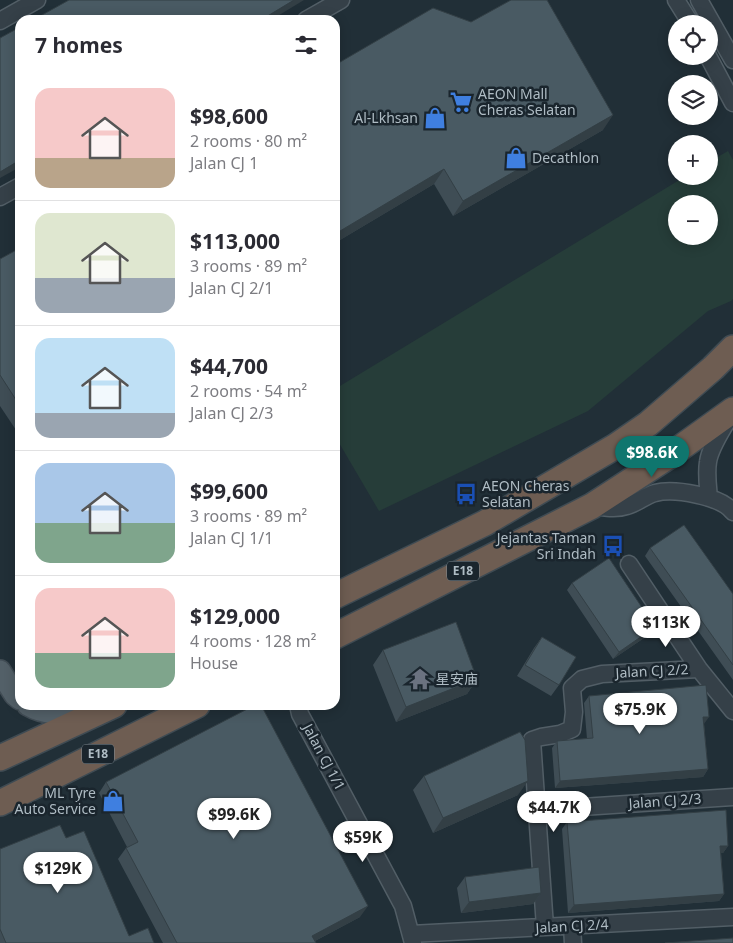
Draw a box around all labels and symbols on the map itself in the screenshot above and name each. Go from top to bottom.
place label: AEON Mall Cheras Selatan [478,84,576,119]
supermarket icon: AEON Mall Cheras Selatan [448,89,474,115]
shop icon: Al-Lkhsan [422,105,448,131]
place label: Al-Lkhsan [354,108,418,127]
shop icon: Decathlon [503,145,529,171]
place label: Decathlon [532,148,599,167]
pin: $98.6K [611,436,693,478]
place label: AEON Cheras Selatan [482,476,570,511]
bus stop icon: AEON Cheras Selatan [453,481,479,507]
place label: Jejantas Taman Sri Indah [495,528,596,563]
bus stop icon: Jejantas Taman Sri Indah [600,533,626,559]
road number: E18 [447,562,479,580]
pin: $113K [631,606,701,648]
street label: Jalan CJ 2/2 [613,659,689,682]
temple icon: 星安庙 [407,666,433,692]
place label: 星安庙 [436,669,478,688]
pin: $75.9K [599,692,681,735]
street label: Jalan CJ 1/1 [298,718,350,793]
road number: E18 [82,744,114,764]
place label: ML Tyre Auto Service [15,783,96,818]
shop icon: ML Tyre Auto Service [100,788,126,814]
street label: Jalan CJ 2/3 [626,788,702,813]
pin: $44.7K [513,790,595,833]
pin: $99.6K [193,798,275,840]
pin: $59K [333,820,393,863]
pin: $129K [23,852,93,894]
street label: Jalan CJ 2/4 [533,914,609,937]

